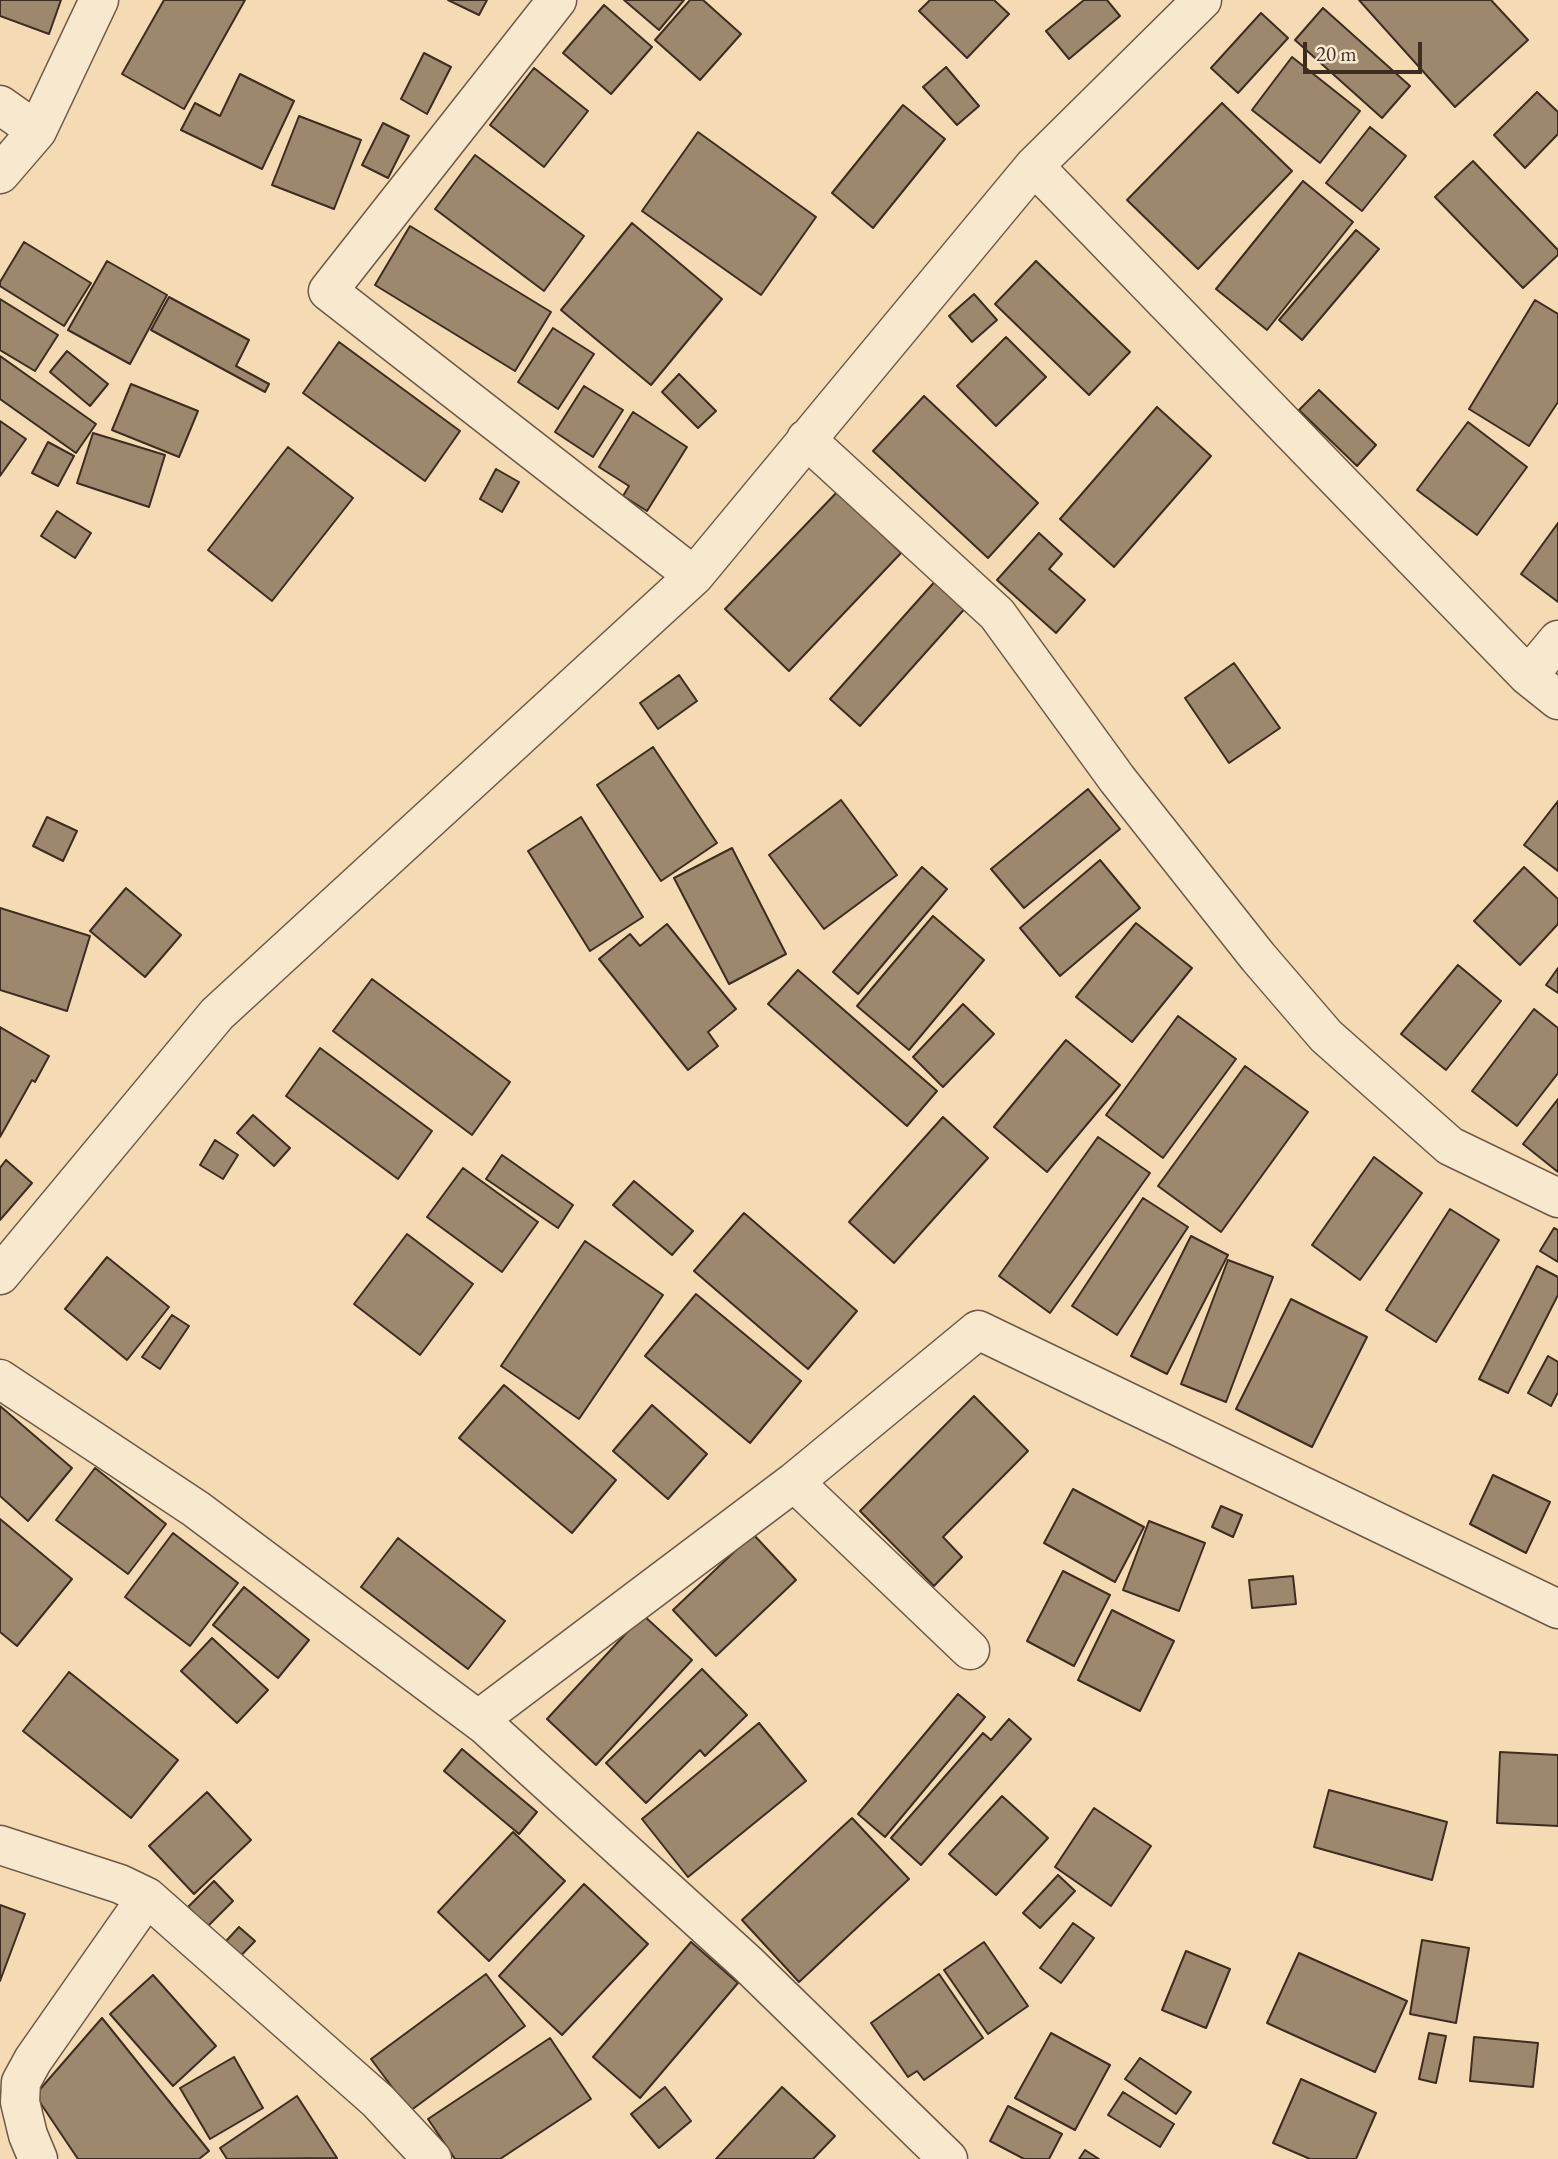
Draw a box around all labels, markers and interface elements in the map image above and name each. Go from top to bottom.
scale bar [1306,28,1425,72]
text: 20 m [1316,40,1357,67]

